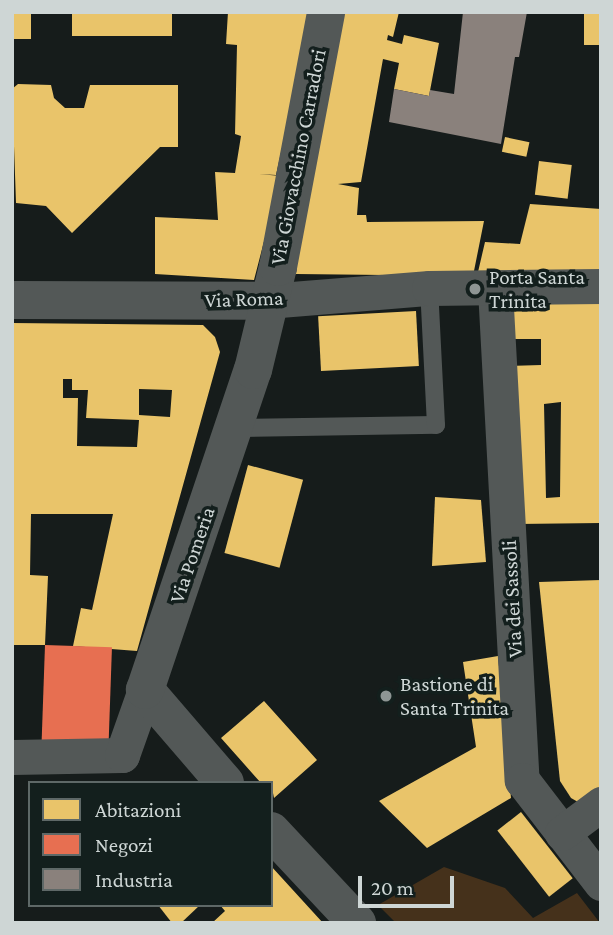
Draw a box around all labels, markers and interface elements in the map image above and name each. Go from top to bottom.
street label: Via Giovacchino Carradori [265,47,331,267]
place label: Porta Santa Trinita [489,264,585,314]
marker: Porta Santa Trinita [467,281,483,297]
street label: Via Roma [204,285,284,313]
street label: Via Pomeria [164,504,220,606]
street label: Via dei Sassoli [496,539,528,659]
place label: Bastione di Santa Trinita [400,671,509,721]
marker: Bastione di Santa Trinita [378,688,394,704]
legend [28,781,273,907]
text: Abitazioni [95,798,181,822]
text: Negozi [95,833,153,857]
scale bar [361,862,457,906]
text: Industria [95,868,173,892]
text: 20 m [371,876,414,900]

